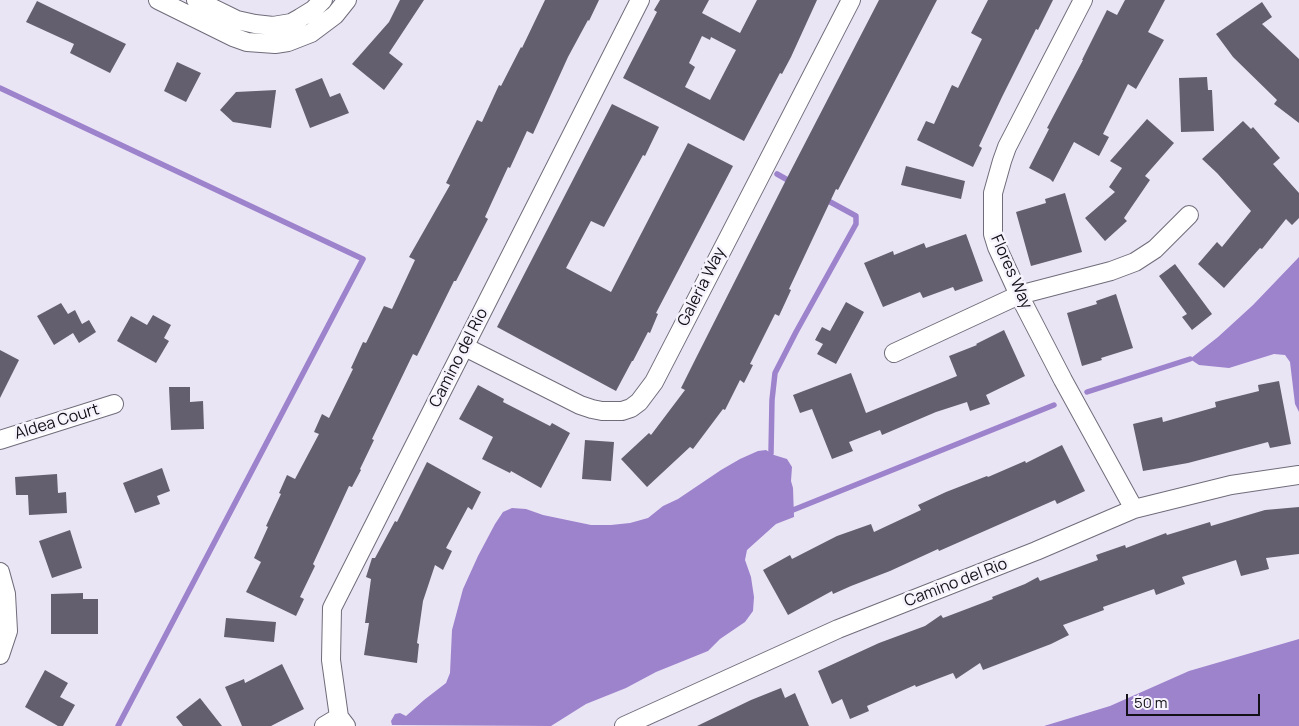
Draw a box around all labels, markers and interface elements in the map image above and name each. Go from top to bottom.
street label: Flores Way [986,232,1036,312]
street label: Galeria Way [674,244,730,330]
street label: Camino del Rio [426,305,492,411]
street label: Aldea Court [12,400,102,444]
street label: Camino del Rio [902,555,1010,611]
scale bar [1129,684,1263,716]
text: 50 m [1134,692,1168,713]

